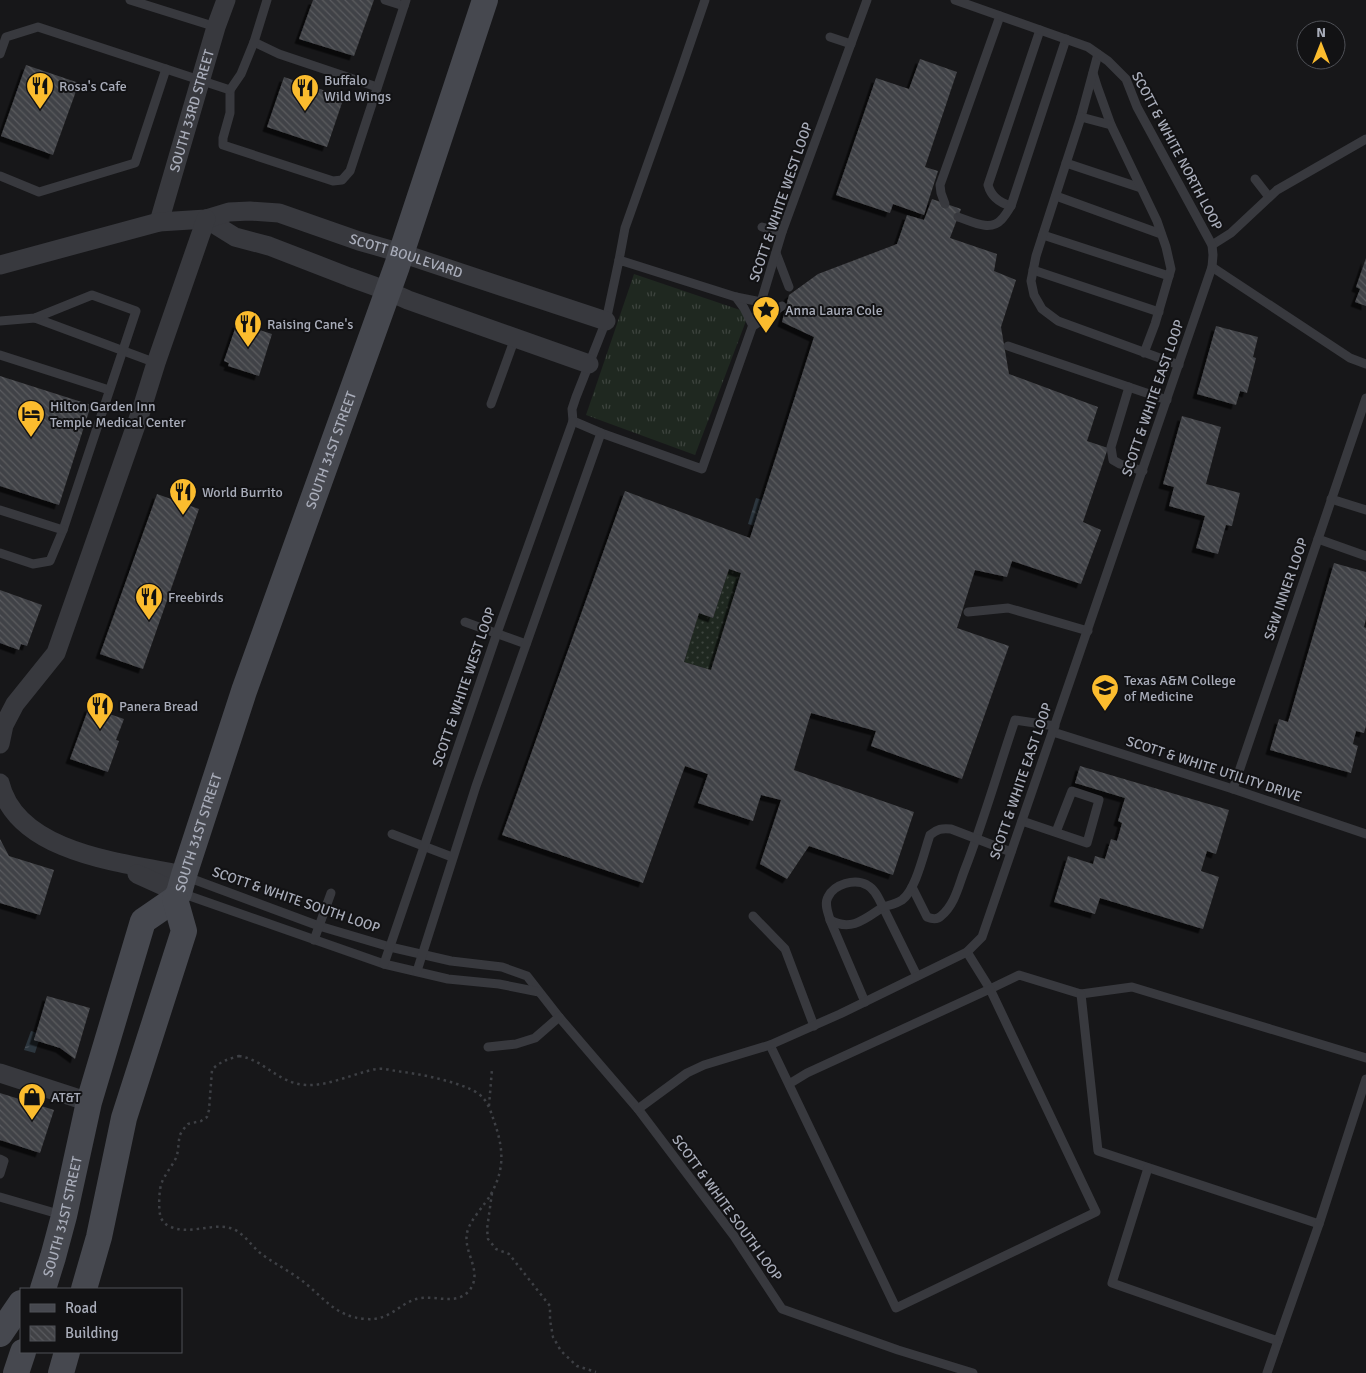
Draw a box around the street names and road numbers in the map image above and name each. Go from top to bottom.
street label: SOUTH 33RD STREET [166,47,218,174]
street label: SCOTT & WHITE NORTH LOOP [1128,69,1226,233]
street label: SCOTT & WHITE WEST LOOP [746,120,816,284]
street label: SCOTT BOULEVARD [347,230,465,281]
street label: SCOTT & WHITE EAST LOOP [1118,317,1188,479]
street label: SOUTH 31ST STREET [302,389,360,511]
street label: S&W INNER LOOP [1260,535,1312,643]
street label: SCOTT & WHITE WEST LOOP [429,605,499,769]
street label: SCOTT & WHITE EAST LOOP [986,700,1056,862]
street label: SCOTT & WHITE UTILITY DRIVE [1124,733,1304,805]
street label: SOUTH 31ST STREET [171,771,225,894]
street label: SCOTT & WHITE SOUTH LOOP [210,863,382,937]
street label: SCOTT & WHITE SOUTH LOOP [668,1132,786,1284]
street label: SOUTH 31ST STREET [39,1155,85,1279]

